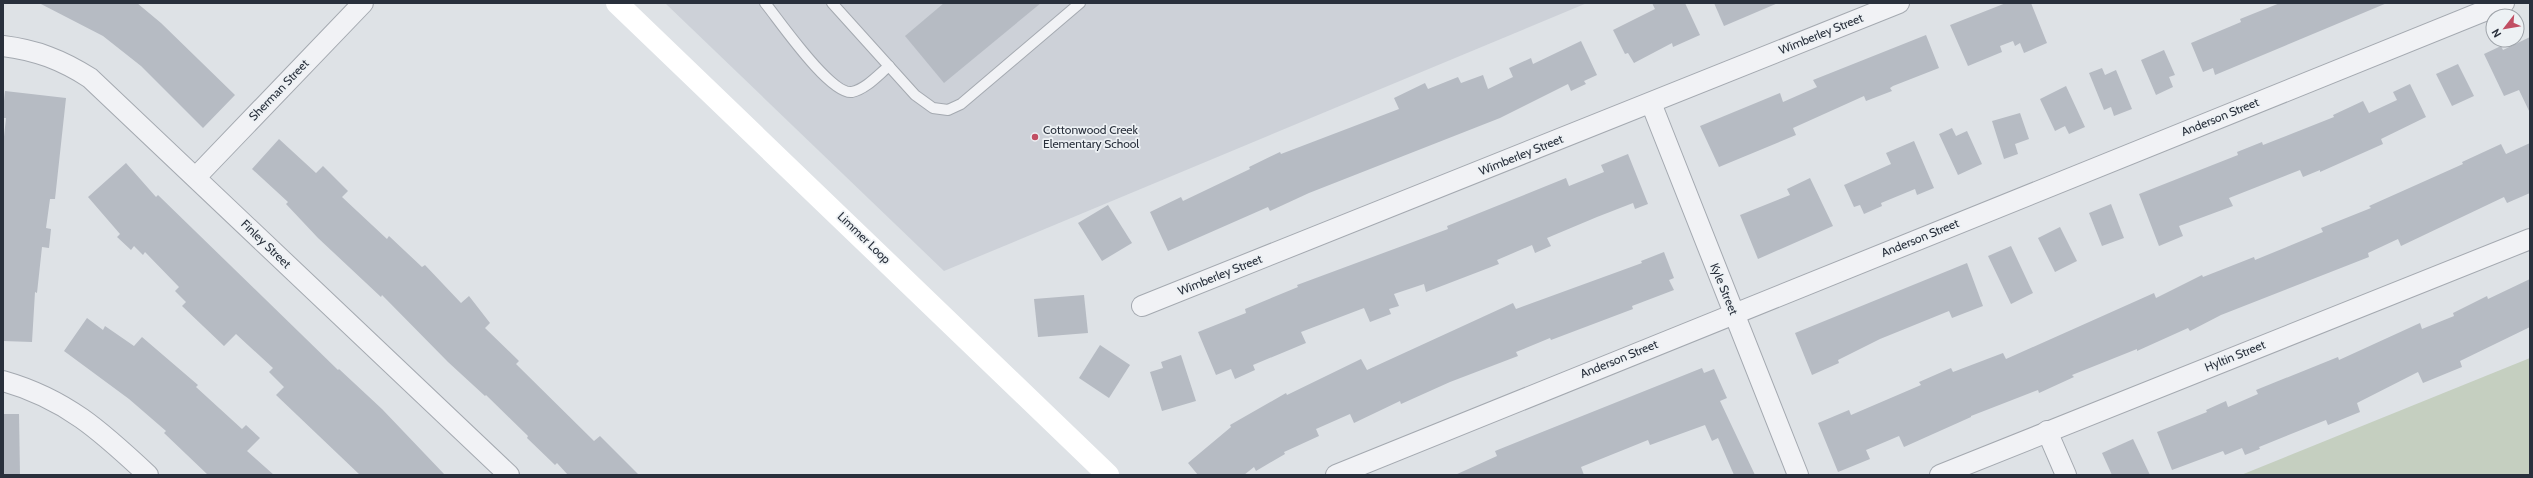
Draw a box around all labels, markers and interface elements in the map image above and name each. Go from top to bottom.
north arrow [2485,8,2525,48]
street label: Wimberley Street [1777,10,1865,57]
text: N [2488,26,2504,40]
street label: Sherman Street [245,56,312,124]
street label: Anderson Street [2179,94,2261,139]
place label: Cottonwood Creek Elementary School [1043,122,1139,151]
street label: Wimberley Street [1477,131,1565,178]
marker: Cottonwood Creek Elementary School [1030,132,1040,142]
street label: Limmer Loop [835,209,894,267]
street label: Anderson Street [1879,215,1961,260]
street label: Finley Street [238,216,295,271]
street label: Wimberley Street [1176,251,1264,298]
street label: Kyle Street [1707,261,1742,317]
street label: Anderson Street [1578,336,1660,381]
street label: Hyltin Street [2202,337,2267,374]

